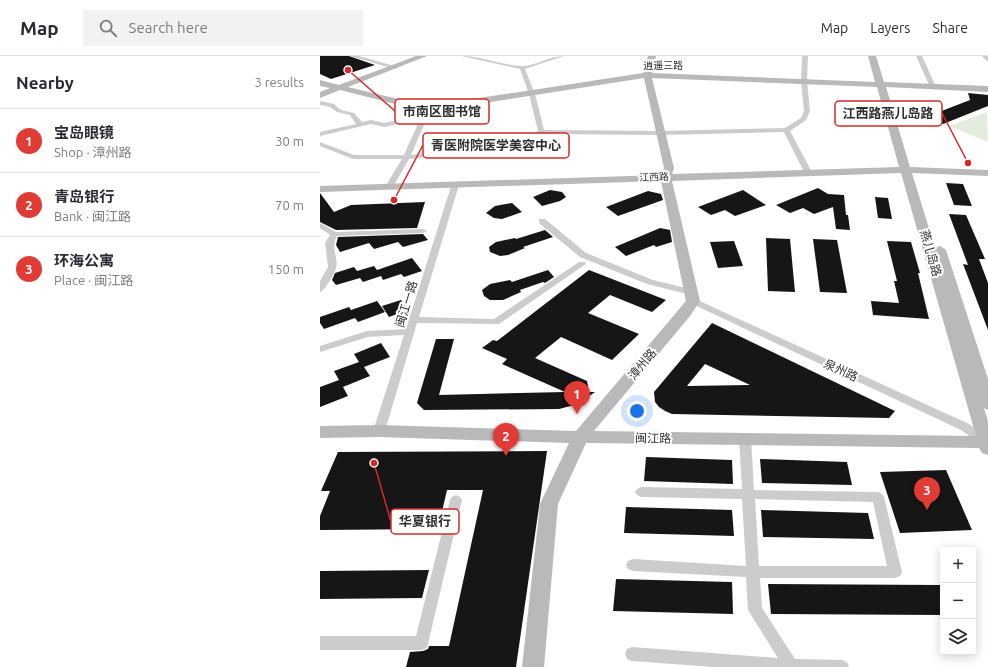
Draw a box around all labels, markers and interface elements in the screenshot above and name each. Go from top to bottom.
search box [83,10,363,46]
text: Map [20,17,59,39]
icon: search [97,17,119,39]
text: Search here [129,19,208,36]
text: Map [821,20,848,36]
text: Layers [870,20,910,36]
text: Share [932,20,968,36]
street label: 逍遥三路 [643,60,683,71]
text: Nearby [16,73,74,92]
text: 3 results [254,75,304,89]
callout: 市南区图书馆 [395,99,489,124]
callout: 江西路燕儿岛路 [835,101,942,126]
text: 市南区图书馆 [403,104,481,118]
text: 江西路燕儿岛路 [842,106,934,120]
text: 宝岛眼镜 [54,124,114,141]
callout: 青医附院医学美容中心 [423,133,569,158]
text: 1 [25,134,33,148]
text: 30 m [275,134,304,148]
text: 青医附院医学美容中心 [431,138,561,152]
text: Shop · 漳州路 [54,145,132,159]
street label: 江西路 [639,171,669,183]
text: 青岛银行 [54,188,114,205]
text: 2 [25,198,33,212]
text: 70 m [275,198,304,212]
text: Bank · 闽江路 [54,209,131,223]
street label: 燕儿岛路 [918,228,944,278]
text: 环海公寓 [54,252,114,269]
text: 3 [25,262,33,276]
text: 150 m [268,262,304,276]
text: Place · 闽江路 [54,273,133,287]
street label: 闽江一路 [393,279,419,329]
street label: 漳州路 [625,346,659,382]
street label: 泉州路 [822,356,860,384]
pin: 1 [564,381,590,414]
your location [627,401,647,421]
pin: 2 [493,423,519,456]
street label: 闽江路 [635,431,671,445]
pin: 3 [914,477,940,510]
callout: 华夏银行 [391,509,459,534]
text: 华夏银行 [399,514,451,528]
map controls [940,547,976,655]
button: + [940,547,976,583]
button: − [940,583,976,619]
button: layers [940,619,976,655]

